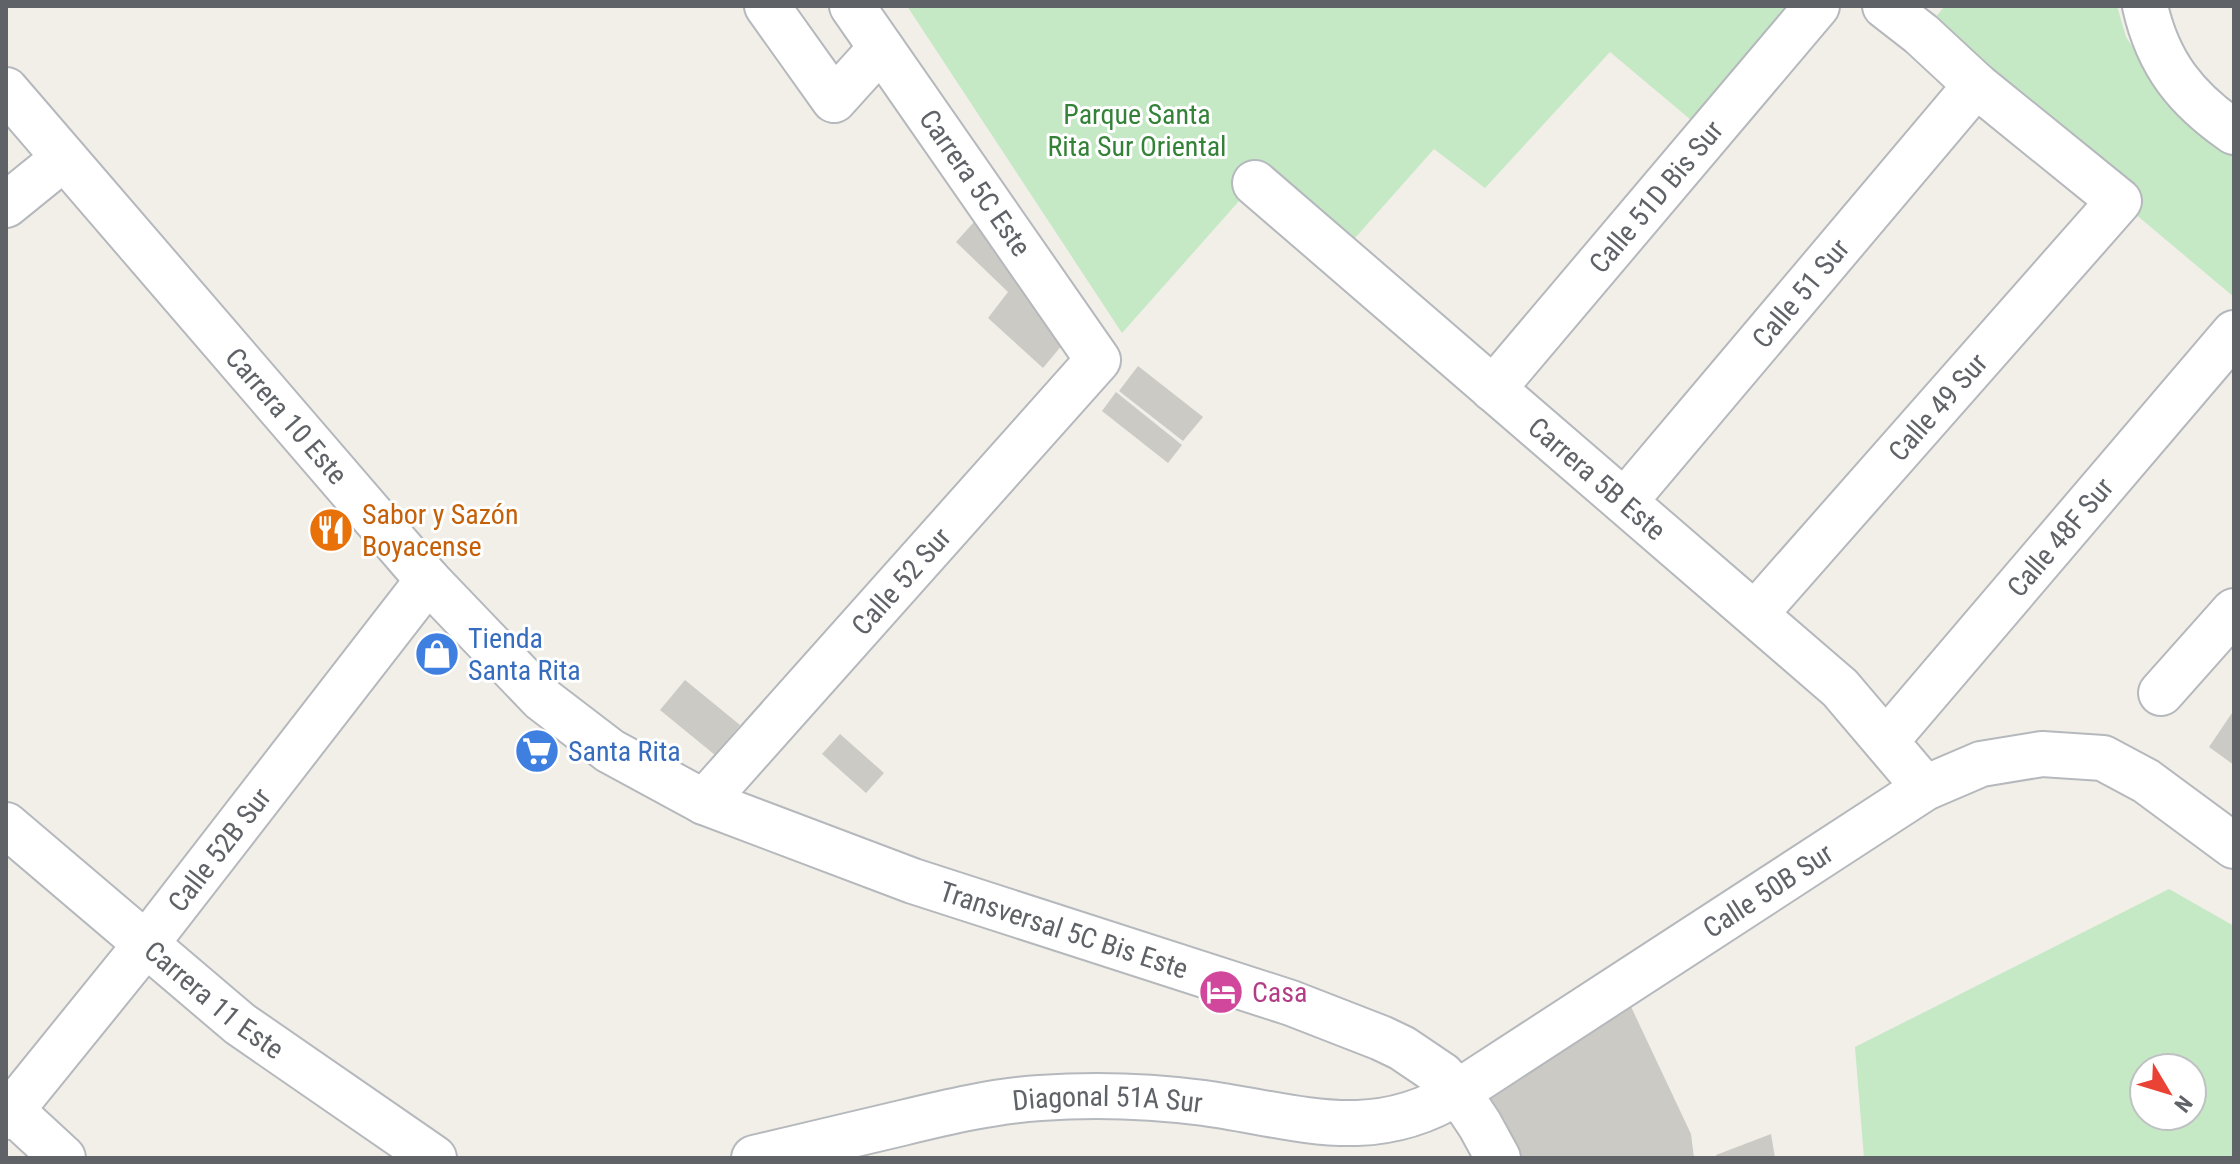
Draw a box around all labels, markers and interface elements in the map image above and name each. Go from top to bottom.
park label: Parque Santa Rita Sur Oriental [1047,98,1227,163]
street label: Carrera 5C Este [912,103,1038,263]
street label: Calle 51D Bis Sur [1582,114,1730,280]
street label: Calle 51 Sur [1745,232,1856,354]
street label: Carrera 10 Este [219,341,354,491]
street label: Calle 49 Sur [1881,346,1994,468]
street label: Carrera 5B Este [1522,410,1673,547]
street label: Calle 48F Sur [2000,471,2120,603]
place label: Sabor y Sazón Boyacense [362,498,518,563]
restaurant icon: Sabor y Sazón Boyacense [307,506,355,554]
street label: Calle 52 Sur [845,521,957,641]
place label: Tienda Santa Rita [468,622,581,687]
shop icon: Tienda Santa Rita [413,630,461,678]
supermarket icon: Santa Rita [513,727,561,775]
place label: Santa Rita [568,735,681,768]
street label: Calle 52B Sur [161,781,277,918]
street label: Calle 50B Sur [1697,836,1839,944]
street label: Transversal 5C Bis Este [936,874,1192,985]
street label: Carrera 11 Este [138,934,290,1066]
hotel icon: Casa [1197,968,1245,1016]
place label: Casa [1252,976,1307,1009]
north arrow [2128,1052,2208,1132]
street label: Diagonal 51A Sur [1011,1079,1204,1119]
text: N [2169,1091,2197,1117]

